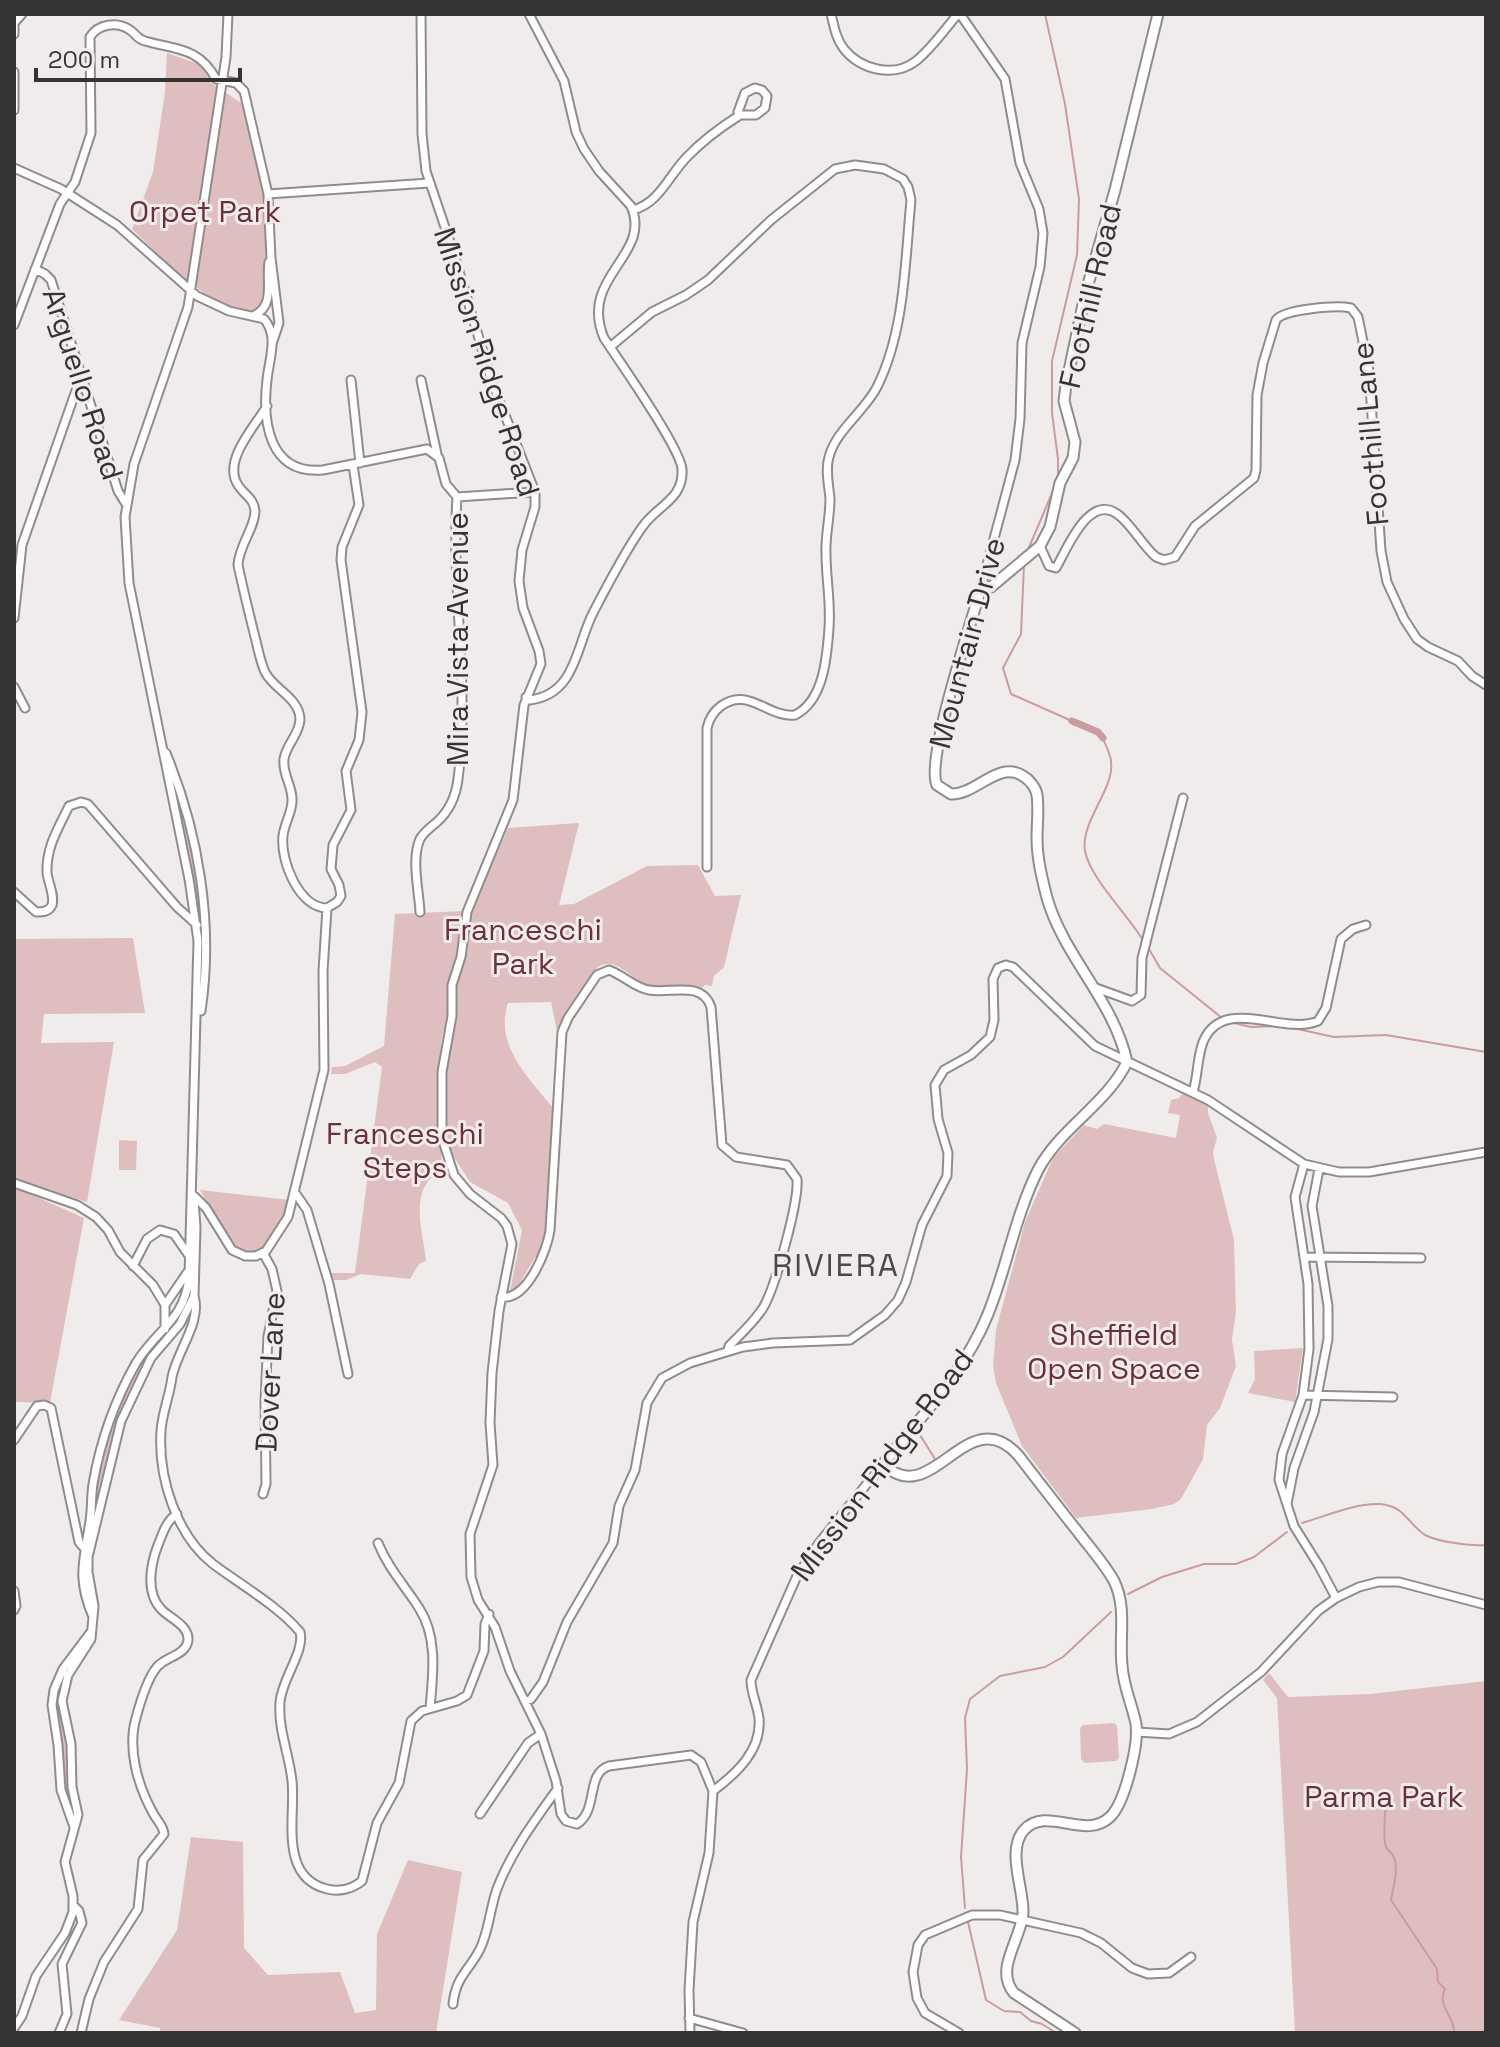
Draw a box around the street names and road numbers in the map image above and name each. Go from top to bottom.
street label: Foothill Road [1050,200,1130,392]
street label: Mission Ridge Road [425,222,549,502]
street label: Arguello Road [34,283,132,485]
street label: Foothill Lane [1343,341,1397,527]
street label: Mira Vista Avenue [438,512,477,766]
street label: Mountain Drive [920,533,1014,753]
street label: Dover Lane [246,1291,294,1453]
street label: Mission Ridge Road [782,1341,982,1589]

